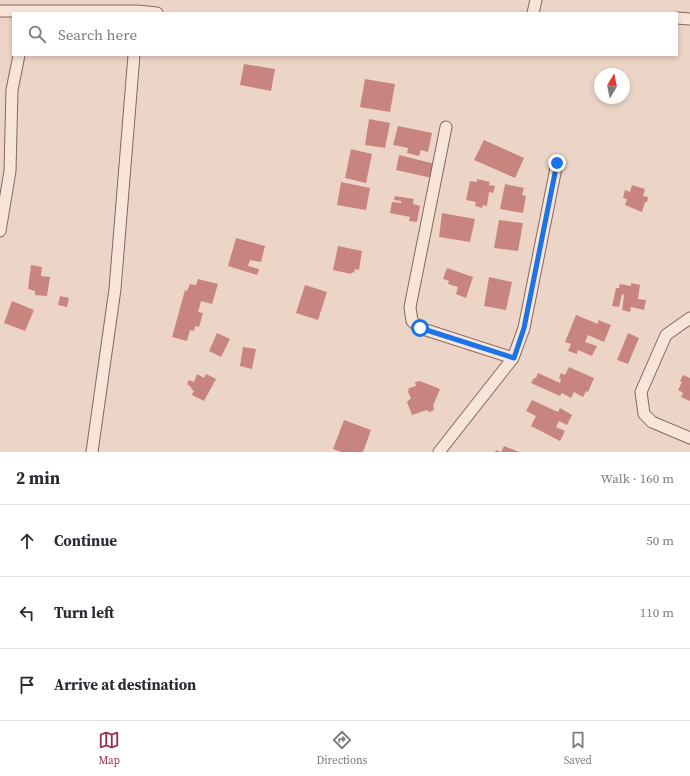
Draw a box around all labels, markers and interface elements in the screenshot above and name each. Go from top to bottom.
search box [12,12,678,56]
icon: search [26,23,48,45]
text: Search here [58,24,137,45]
north arrow [594,68,630,104]
route end [548,154,566,172]
route start [411,319,429,337]
text: 2 min [16,466,60,490]
text: Walk · 160 m [601,470,674,487]
icon: ahead [16,530,38,552]
text: Continue [54,530,117,551]
text: 50 m [646,532,674,549]
icon: left [16,602,38,624]
text: Turn left [54,602,114,623]
text: 110 m [640,604,674,621]
icon: arrive [16,674,38,696]
text: Arrive at destination [54,674,196,695]
tab: Map [98,729,120,768]
tab: Directions [316,729,367,768]
tab: Saved [564,729,592,768]

